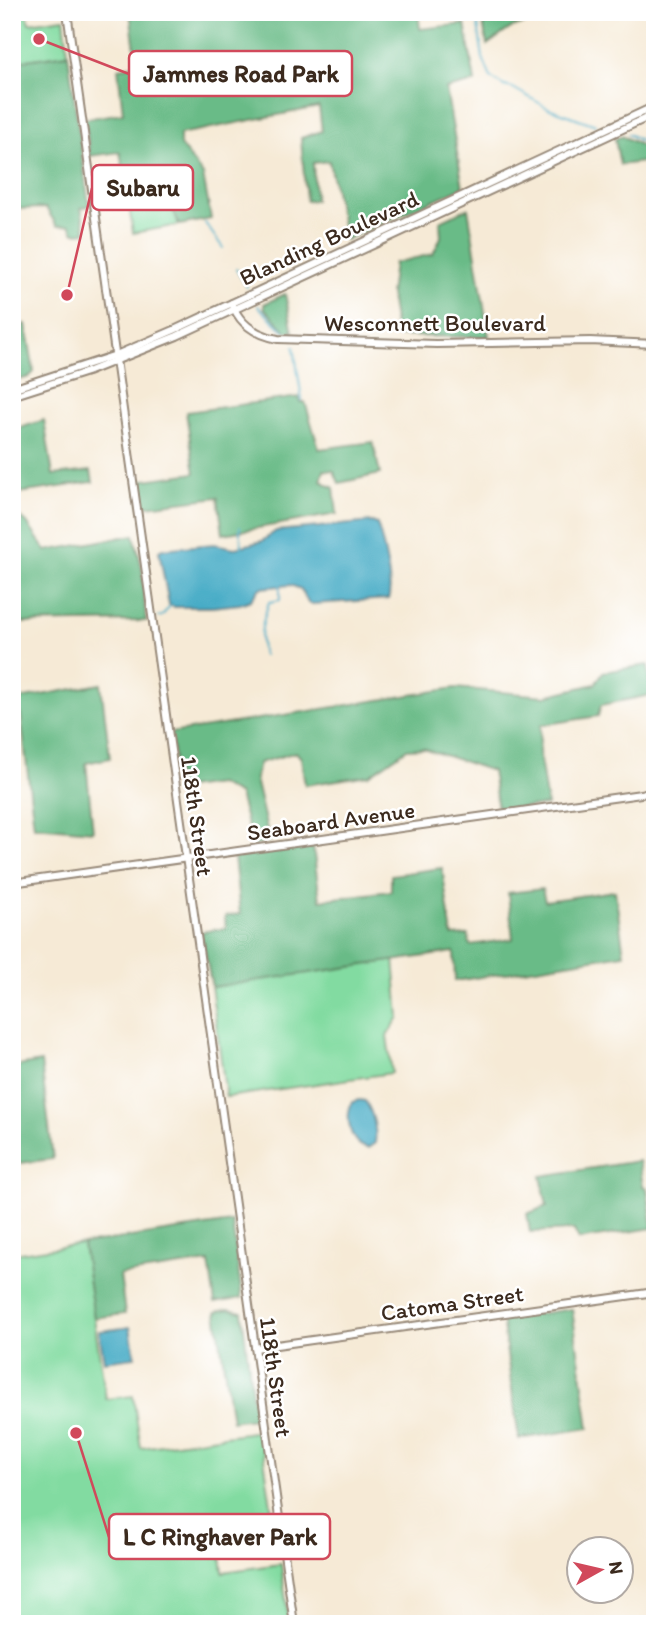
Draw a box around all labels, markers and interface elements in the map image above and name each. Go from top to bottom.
callout: Jammes Road Park [129,51,352,96]
text: Jammes Road Park [142,59,339,88]
callout: Subaru [92,165,193,210]
text: Subaru [106,173,180,202]
street label: Blanding Boulevard [235,184,423,292]
street label: Wesconnett Boulevard [324,309,546,337]
street label: 118th Street [175,754,219,878]
street label: Seaboard Avenue [245,795,417,847]
street label: Catoma Street [379,1279,526,1327]
street label: 118th Street [254,1315,298,1439]
callout: L C Ringhaver Park [109,1514,330,1559]
text: L C Ringhaver Park [123,1522,318,1552]
north arrow [566,1534,636,1604]
text: N [604,1560,629,1576]

